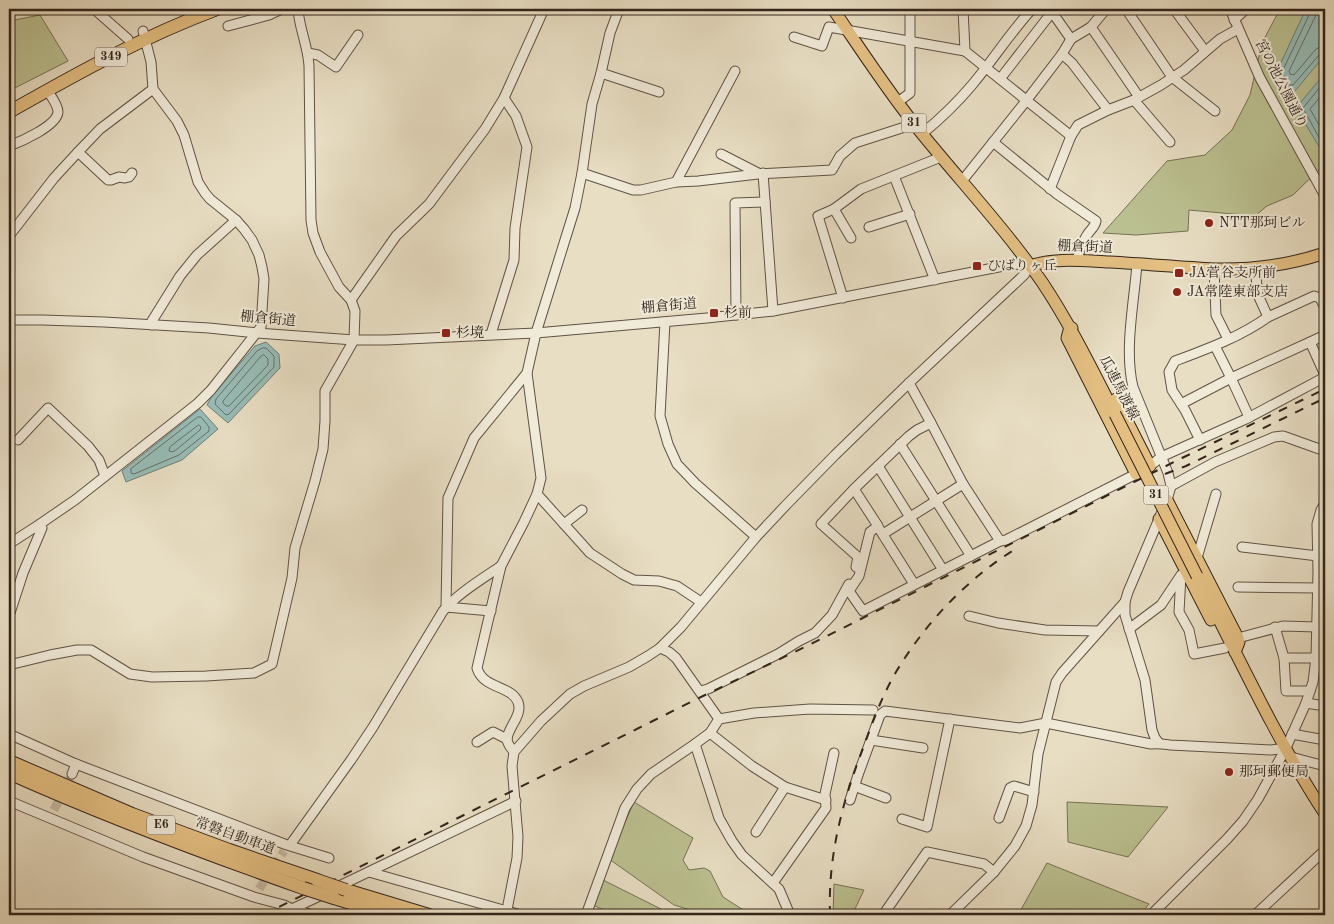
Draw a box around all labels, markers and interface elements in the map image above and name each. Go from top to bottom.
street label: 宮の池公園通り [1253,37,1310,131]
road number: 349 [95,48,127,66]
road number: 31 [902,114,926,132]
place label: NTT那珂ビル [1219,215,1306,230]
marker: NTT那珂ビル [1203,217,1215,229]
street label: 棚倉街道 [1057,238,1113,255]
place label: ひばりヶ丘 [987,258,1057,273]
marker: ひばりヶ丘 [971,260,983,272]
place label: JA菅谷支所前 [1189,265,1276,280]
marker: JA菅谷支所前 [1173,267,1185,279]
place label: JA常陸東部支店 [1187,284,1288,299]
marker: JA常陸東部支店 [1171,286,1183,298]
street label: 棚倉街道 [640,296,698,315]
place label: 杉前 [724,305,752,320]
marker: 杉前 [708,307,720,319]
street label: 棚倉街道 [239,309,297,328]
place label: 杉境 [456,325,484,340]
marker: 杉境 [440,327,452,339]
street label: 瓜連馬渡線 [1097,353,1142,422]
road number: 31 [1144,486,1168,504]
place label: 那珂郵便局 [1239,764,1309,779]
marker: 那珂郵便局 [1223,766,1235,778]
street label: 常磐自動車道 [193,814,277,857]
road number: E6 [147,816,175,834]

